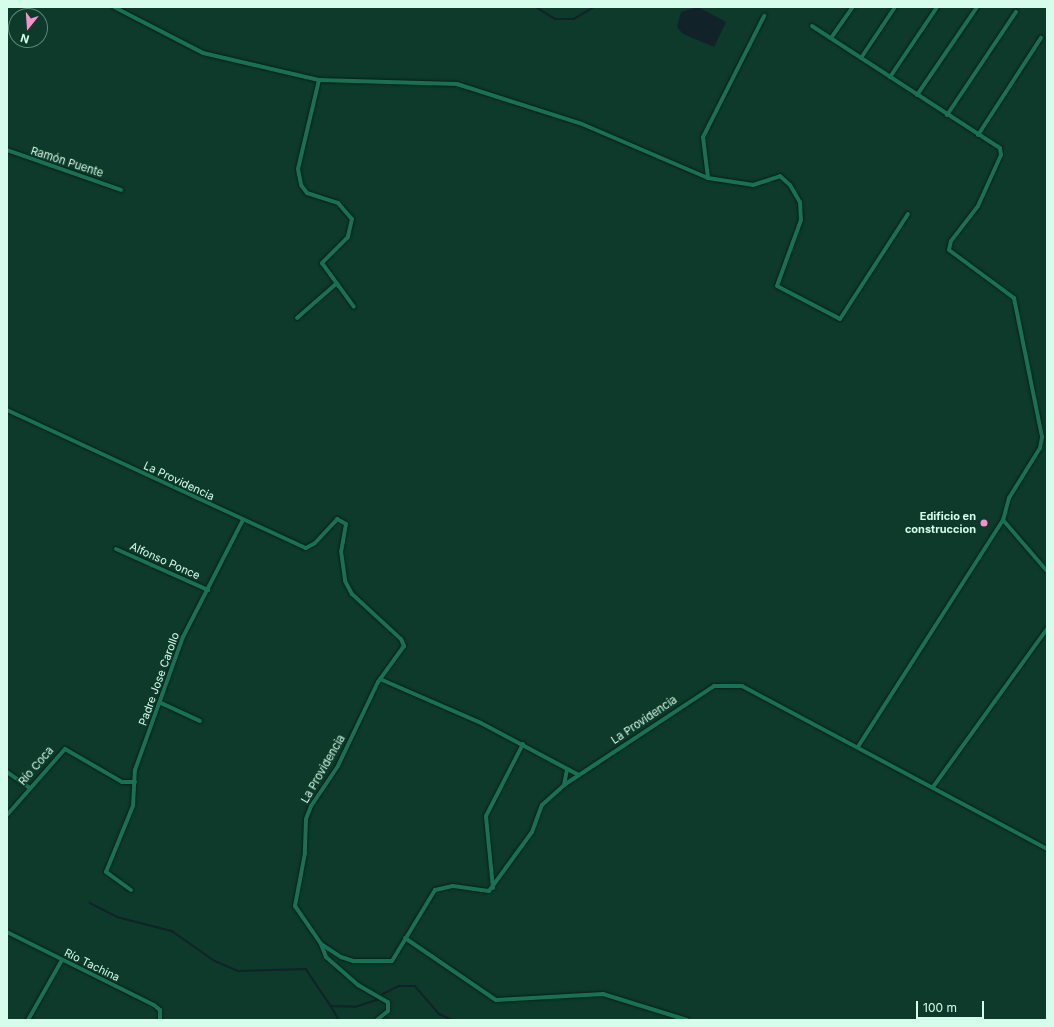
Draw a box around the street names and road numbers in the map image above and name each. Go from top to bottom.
street label: Ramón Puente [29,144,105,180]
street label: La Providencia [142,459,216,503]
street label: Alfonso Ponce [128,540,202,582]
street label: Padre Jose Carollo [136,631,182,727]
street label: La Providencia [609,693,679,747]
street label: La Providencia [298,733,348,805]
street label: Río Coca [16,744,56,788]
street label: Río Tachina [62,946,122,984]

